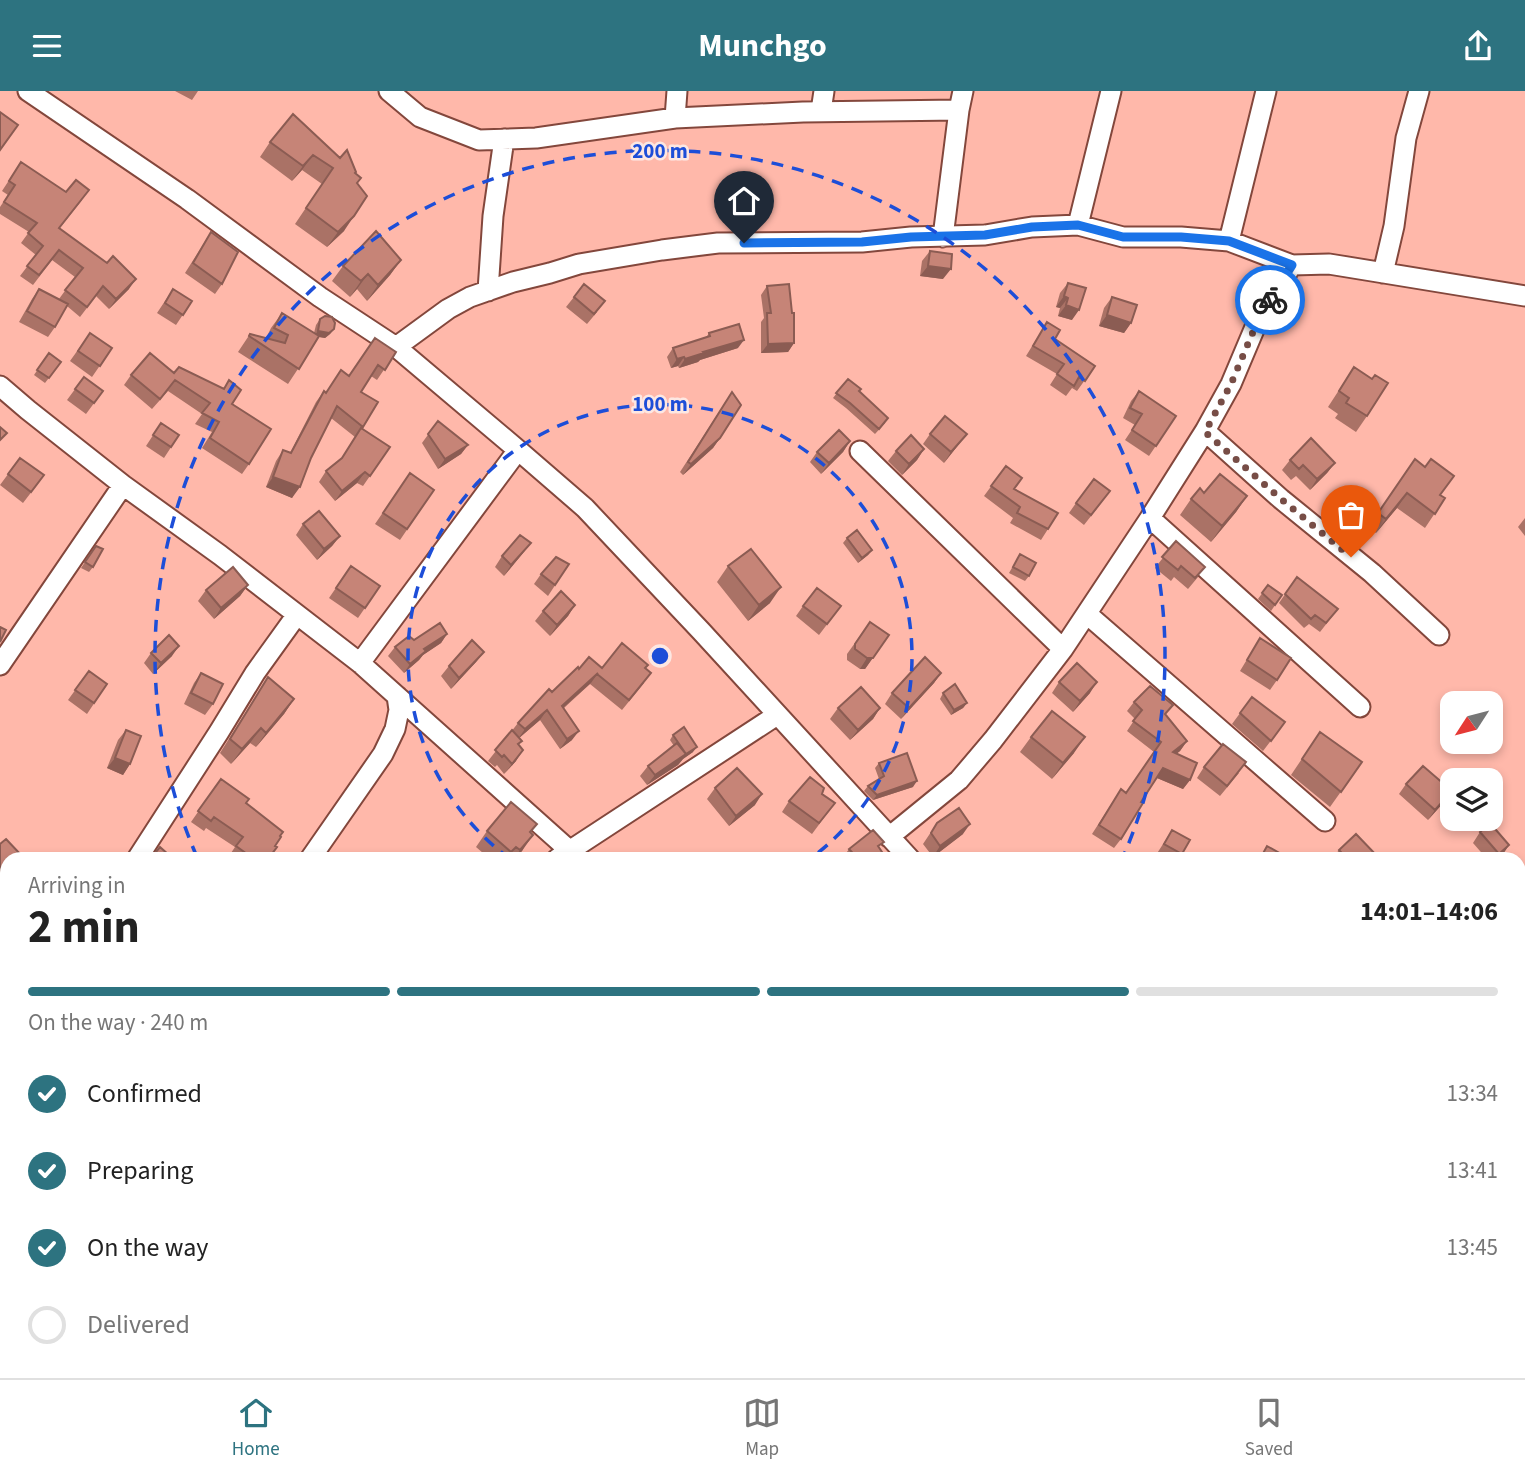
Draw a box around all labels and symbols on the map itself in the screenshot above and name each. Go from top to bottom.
text: 200 m [632,136,688,166]
pin [714,171,774,243]
courier [1235,265,1305,335]
text: 100 m [632,389,688,419]
pin [1321,485,1381,557]
centre of rings [648,644,672,668]
north arrow [1440,691,1503,754]

